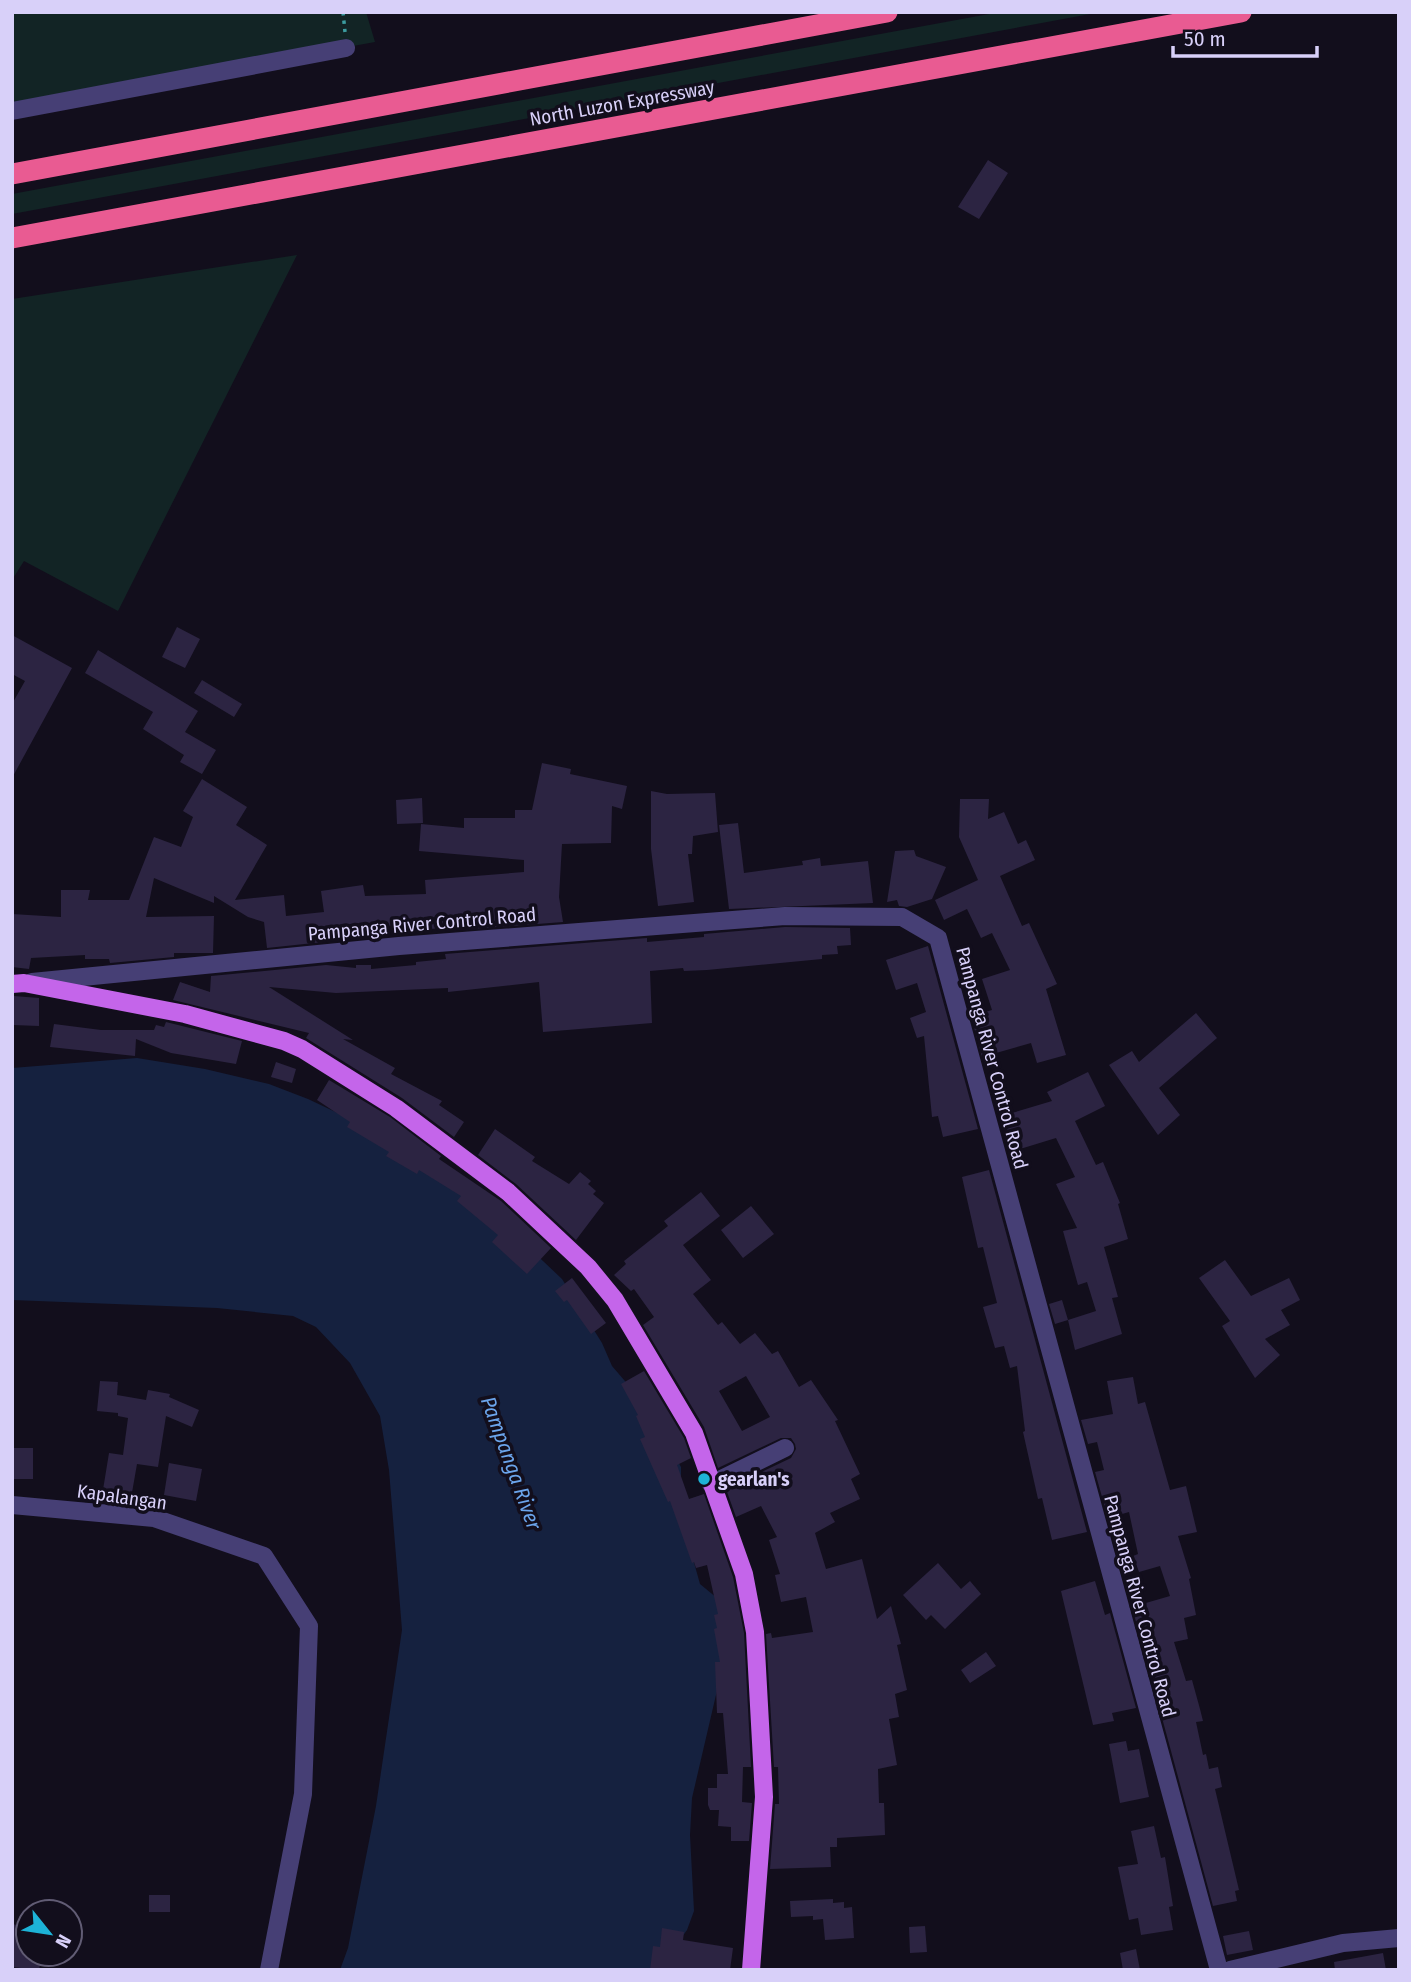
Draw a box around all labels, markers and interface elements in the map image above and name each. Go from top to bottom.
scale bar [1173,14,1316,58]
text: 50 m [1184,26,1226,52]
street label: North Luzon Expressway [528,75,717,131]
street label: Pampanga River Control Road [307,903,537,945]
street label: Pampanga River Control Road [951,944,1033,1172]
water label: Pampanga River [475,1393,547,1534]
place label: gearlan's [718,1468,790,1491]
marker: gearlan's [696,1471,712,1487]
street label: Kapalangan [76,1479,168,1515]
street label: Pampanga River Control Road [1099,1492,1181,1720]
north arrow [14,1898,84,1968]
text: N [50,1931,76,1952]

